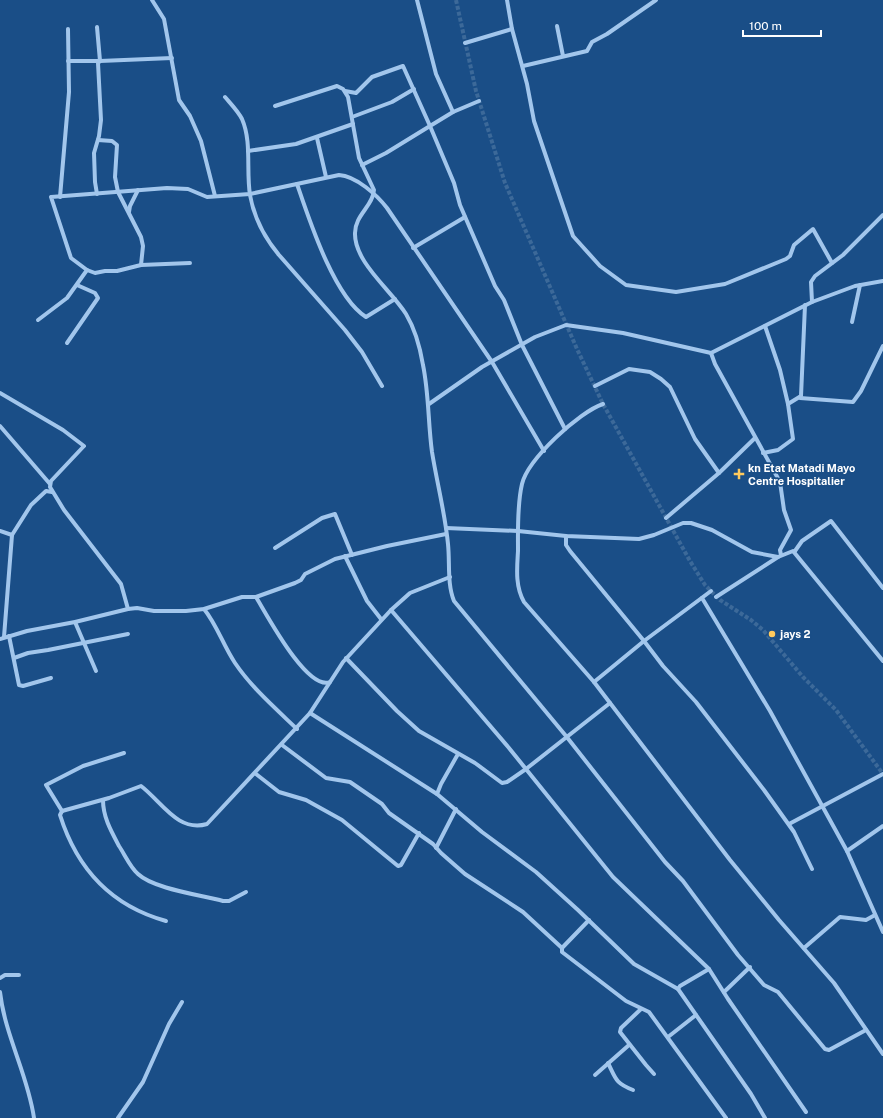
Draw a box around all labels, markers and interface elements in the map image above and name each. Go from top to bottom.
scale bar [743,12,821,38]
text: 100 m [749,19,782,33]
place label: kn Etat Matadi Mayo Centre Hospitalier [748,462,855,487]
marker: kn Etat Matadi Mayo Centre Hospitalier [733,468,745,480]
place label: jays 2 [779,628,810,640]
marker: jays 2 [767,629,777,639]

